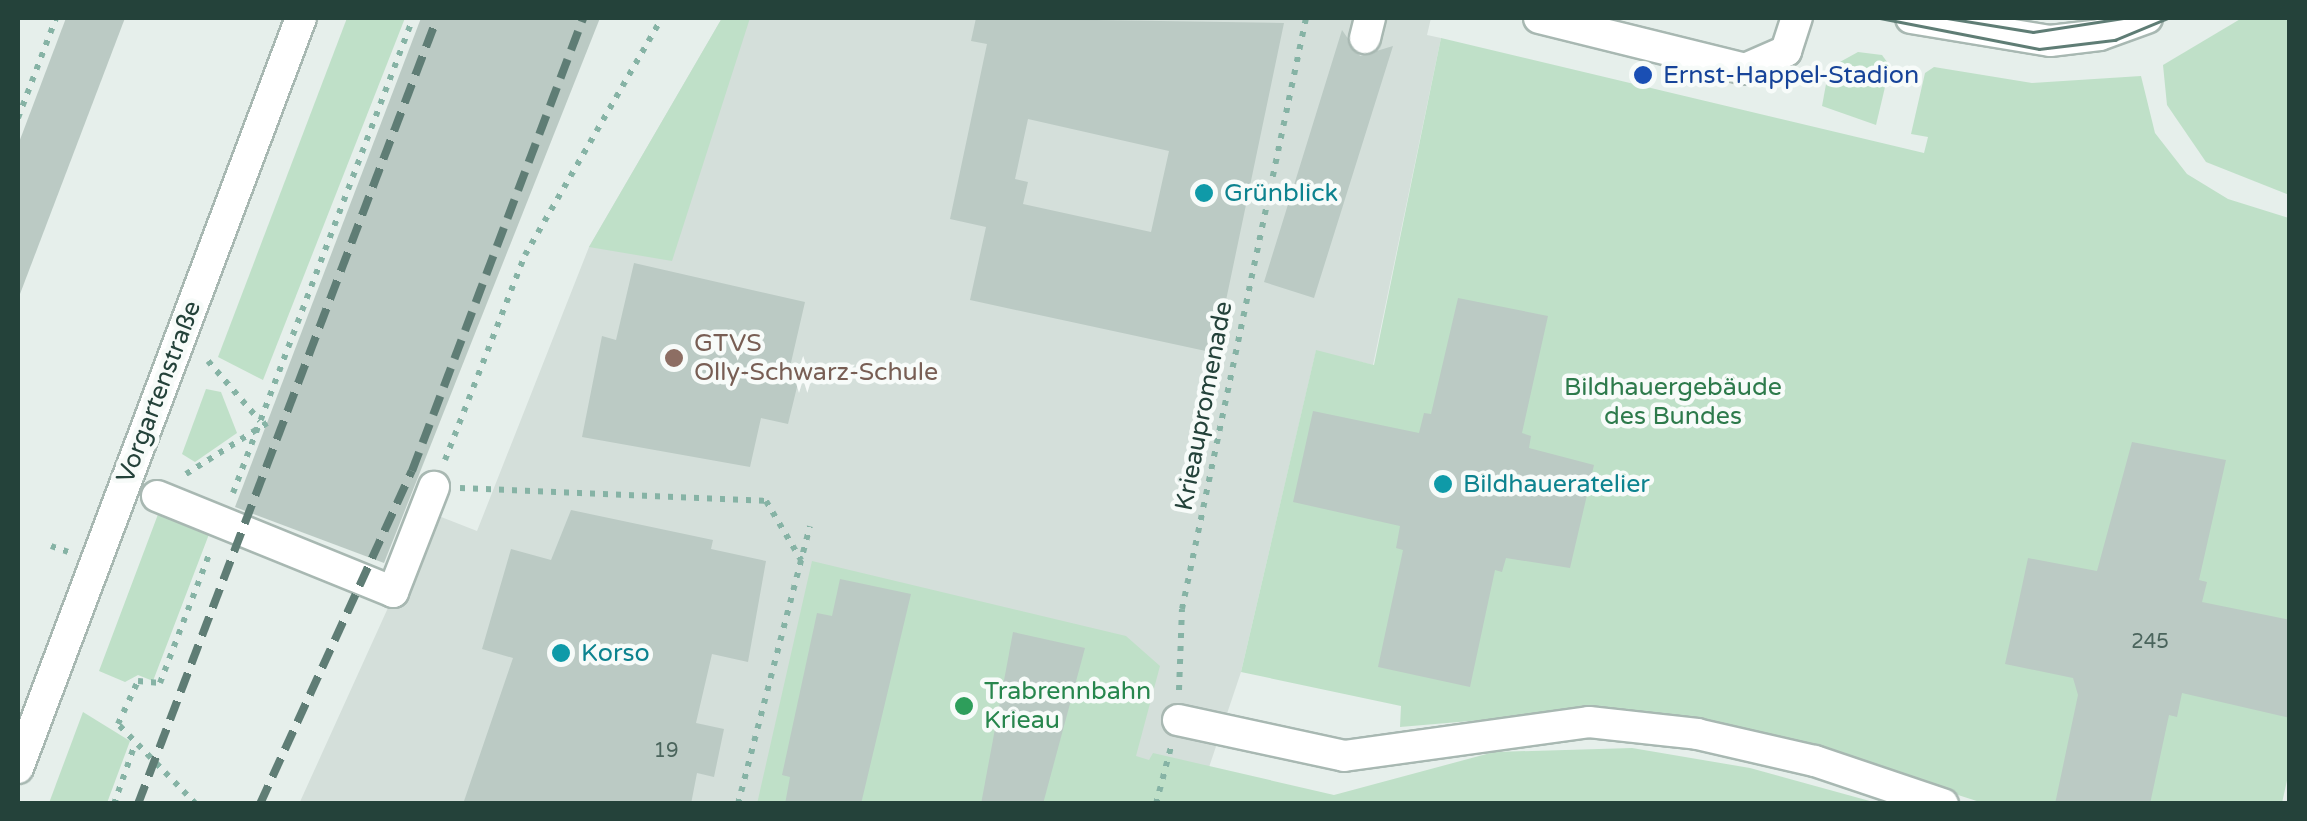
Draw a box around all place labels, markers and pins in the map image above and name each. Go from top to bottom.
place label: Ernst-Happel-Stadion [1663,60,1919,90]
marker: Ernst-Happel-Stadion [1632,64,1654,86]
place label: Grünblick [1224,178,1338,208]
marker: Grünblick [1193,182,1215,204]
place label: GTVS Olly-Schwarz-Schule [694,329,938,388]
marker: GTVS Olly-Schwarz-Schule [663,347,685,369]
place label: Bildhaueratelier [1463,469,1650,499]
marker: Bildhaueratelier [1432,473,1454,495]
place label: Korso [581,638,650,668]
marker: Korso [550,642,572,664]
place label: Trabrennbahn Krieau [984,677,1151,736]
marker: Trabrennbahn Krieau [953,695,975,717]

